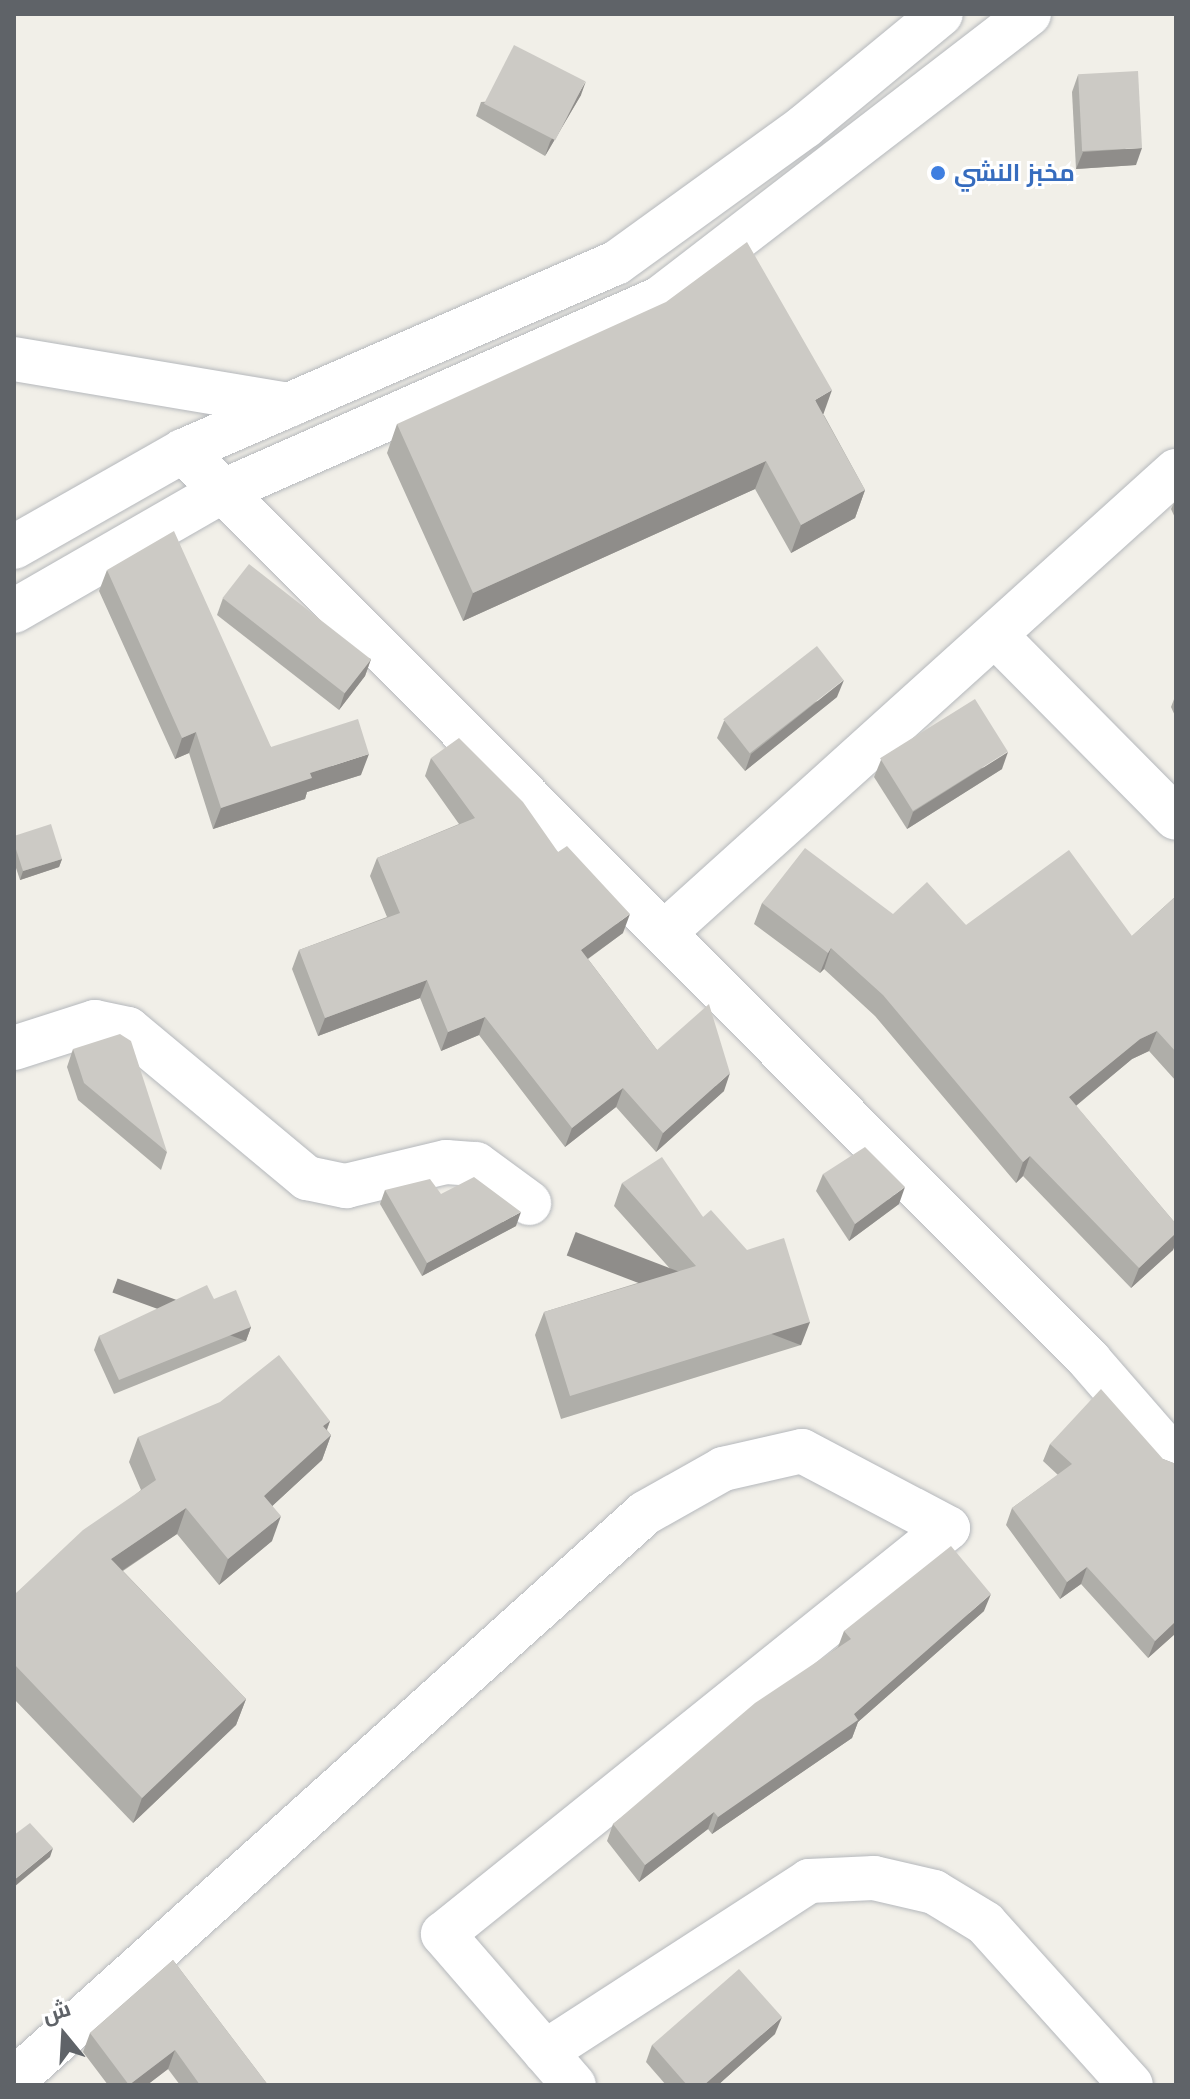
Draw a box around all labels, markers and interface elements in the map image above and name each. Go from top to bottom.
place label: مخبز النشي [954,159,1075,187]
marker: مخبز النشي [929,164,947,182]
north arrow [24,1995,104,2075]
text: ش [39,1995,74,2028]

